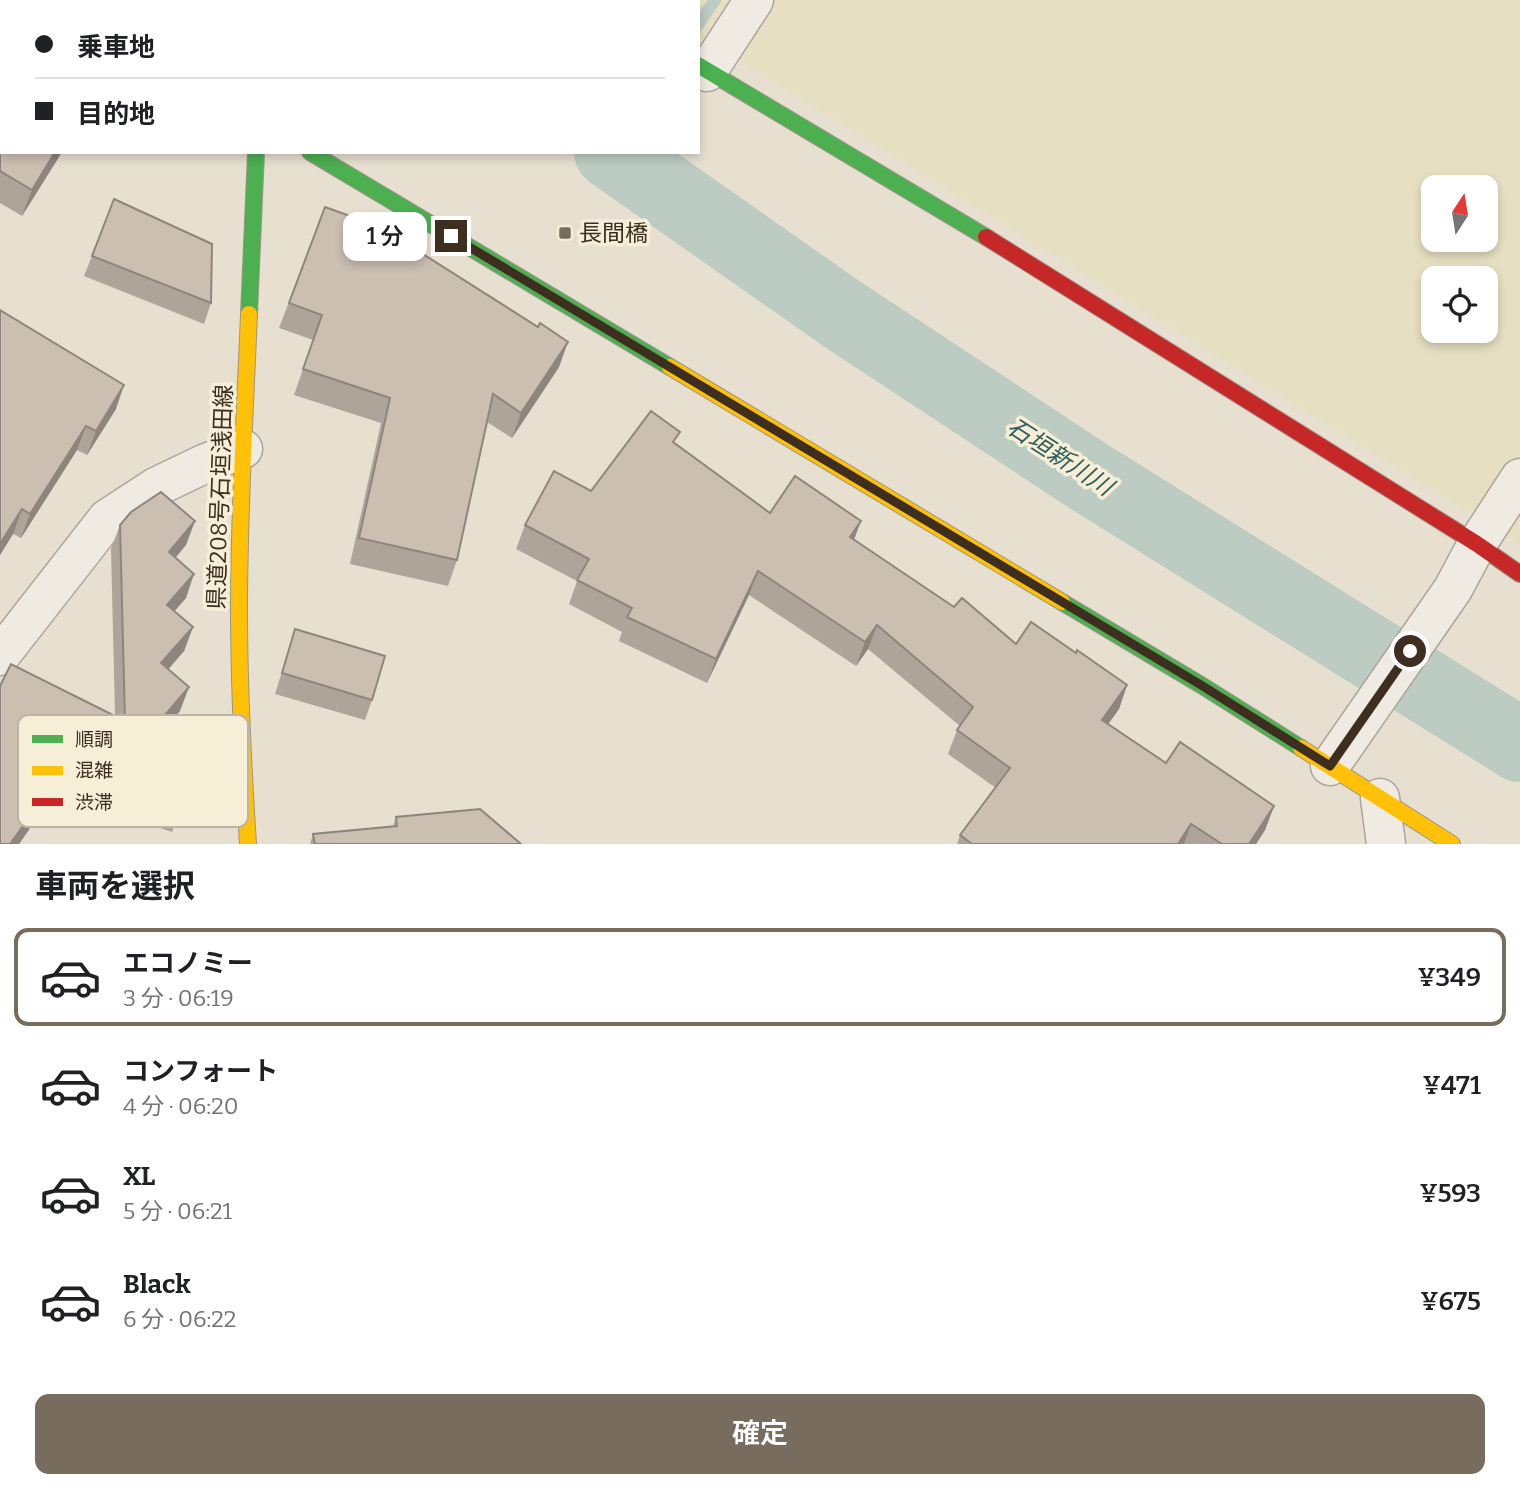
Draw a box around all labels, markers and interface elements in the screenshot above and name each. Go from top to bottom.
text: 乗車地 [77,32,155,63]
text: 目的地 [77,99,155,130]
north arrow [1421,175,1498,252]
map controls [1421,175,1498,343]
callout: 1 分 [342,212,426,260]
place label: 長間橋 [579,219,648,247]
route end [435,220,467,252]
text: 1 分 [366,222,404,250]
marker: 長間橋 [557,225,573,241]
button: locate [1421,266,1498,343]
street label: 県道208号石垣浅田線 [202,384,238,610]
water label: 石垣新川川 [1002,413,1120,503]
route start [1394,635,1426,667]
legend [18,715,248,827]
text: 順調 [75,728,113,751]
text: 混雑 [75,759,113,782]
text: 渋滞 [75,791,113,814]
text: 車両を選択 [35,867,195,905]
icon: car [39,946,102,1009]
text: エコノミー [123,948,253,979]
text: ¥349 [1418,962,1481,993]
text: 3 分 · 06:19 [123,984,234,1012]
icon: car [39,1054,102,1117]
text: コンフォート [123,1056,278,1087]
text: ¥471 [1422,1070,1481,1101]
text: 4 分 · 06:20 [123,1092,238,1120]
text: XL [123,1161,155,1192]
icon: car [39,1162,102,1225]
text: ¥593 [1420,1178,1481,1209]
text: 5 分 · 06:21 [123,1197,232,1225]
text: Black [123,1269,191,1300]
icon: car [39,1270,102,1333]
text: ¥675 [1420,1286,1481,1317]
text: 6 分 · 06:22 [123,1305,236,1333]
button: 確定 [35,1394,1485,1474]

